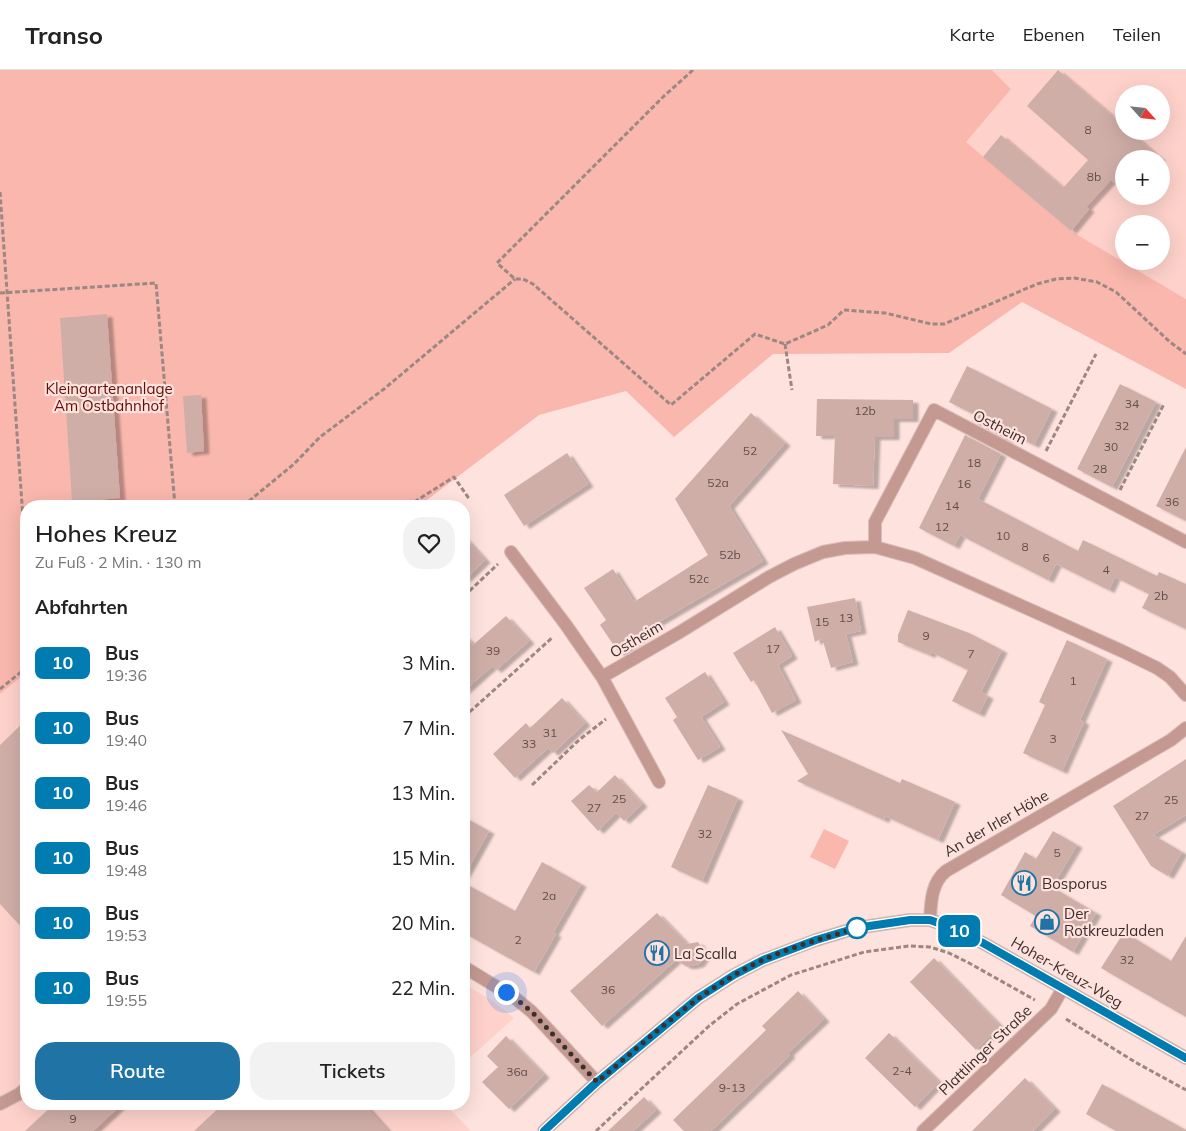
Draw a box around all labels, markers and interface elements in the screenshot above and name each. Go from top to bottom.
text: Transo [25,20,103,50]
text: Karte [949,23,995,46]
text: Ebenen [1023,23,1085,46]
text: Teilen [1113,23,1161,46]
north arrow [1115,85,1170,140]
map controls [1115,85,1170,270]
house number: 8 [1084,122,1092,137]
button: + [1115,150,1170,205]
house number: 8b [1087,169,1101,184]
button: − [1115,215,1170,270]
park label: Kleingartenanlage Am Ostbahnhof [45,379,173,415]
house number: 34 [1125,396,1139,411]
house number: 12b [854,403,876,418]
street label: Ostheim [970,405,1030,449]
house number: 32 [1115,418,1129,433]
house number: 30 [1104,439,1118,454]
house number: 52 [743,443,757,458]
house number: 18 [967,455,981,470]
house number: 28 [1093,461,1107,476]
house number: 52a [707,475,729,490]
house number: 16 [957,476,971,491]
house number: 36 [1165,494,1179,509]
house number: 14 [945,498,959,513]
button: heart [403,517,455,569]
text: Hohes Kreuz [35,518,177,548]
house number: 12 [935,519,949,534]
house number: 10 [996,528,1010,543]
house number: 8 [1021,539,1029,554]
house number: 52b [719,547,741,562]
house number: 6 [1042,550,1050,565]
text: Zu Fuß · 2 Min. · 130 m [35,552,201,572]
house number: 4 [1102,562,1110,577]
house number: 52c [689,571,709,586]
house number: 2b [1154,588,1168,603]
text: Abfahrten [35,595,128,619]
house number: 13 [839,610,853,625]
house number: 15 [815,614,829,629]
street label: Ostheim [606,616,666,662]
house number: 9 [922,628,930,643]
text: Bus [105,641,139,665]
house number: 17 [766,641,780,656]
house number: 39 [486,643,500,658]
house number: 7 [967,646,975,661]
text: 10 [52,651,73,674]
text: 3 Min. [402,651,455,675]
text: 19:36 [105,665,147,685]
house number: 1 [1069,673,1077,688]
text: Bus [105,706,139,730]
text: 10 [52,716,73,739]
text: 7 Min. [402,716,455,740]
house number: 31 [543,725,557,740]
text: 19:40 [105,730,147,750]
house number: 3 [1049,731,1057,746]
house number: 33 [522,736,536,751]
text: Bus [105,771,139,795]
text: 10 [52,781,73,804]
text: 13 Min. [391,781,455,805]
street label: An der Irler Höhe [940,785,1052,861]
house number: 25 [612,791,626,806]
house number: 25 [1164,792,1178,807]
text: 19:46 [105,795,147,815]
house number: 27 [587,800,601,815]
house number: 27 [1135,808,1149,823]
house number: 32 [698,826,712,841]
text: Bus [105,836,139,860]
house number: 5 [1053,845,1061,860]
text: 10 [52,846,73,869]
text: 15 Min. [391,846,455,870]
text: 19:48 [105,860,147,880]
restaurant icon: Bosporus [1011,870,1037,896]
place label: Bosporus [1042,874,1107,893]
house number: 2a [542,888,556,903]
text: Bus [105,901,139,925]
place label: Der Rotkreuzladen [1064,904,1164,940]
shop icon: Der Rotkreuzladen [1034,909,1060,935]
text: 10 [52,911,73,934]
text: 20 Min. [391,911,455,935]
line badge: 10 [936,915,982,947]
unlabelled marker [846,917,868,939]
text: 10 [948,919,970,942]
text: 19:53 [105,925,147,945]
house number: 2 [514,932,522,947]
street label: Hoher-Kreuz-Weg [1008,932,1126,1012]
restaurant icon: La Scalla [644,940,670,966]
place label: La Scalla [674,944,737,963]
house number: 32 [1120,952,1134,967]
text: Bus [105,966,139,990]
text: 10 [52,976,73,999]
text: 22 Min. [391,976,455,1000]
your location [494,980,519,1005]
house number: 36 [601,982,615,997]
text: 19:55 [105,990,147,1010]
street label: Plattlinger Straße [935,1001,1035,1099]
button: Route [35,1042,240,1100]
button: Tickets [250,1042,455,1100]
house number: 2-4 [892,1063,912,1078]
house number: 36a [506,1064,528,1079]
house number: 9-13 [719,1080,745,1095]
house number: 9 [69,1111,77,1126]

